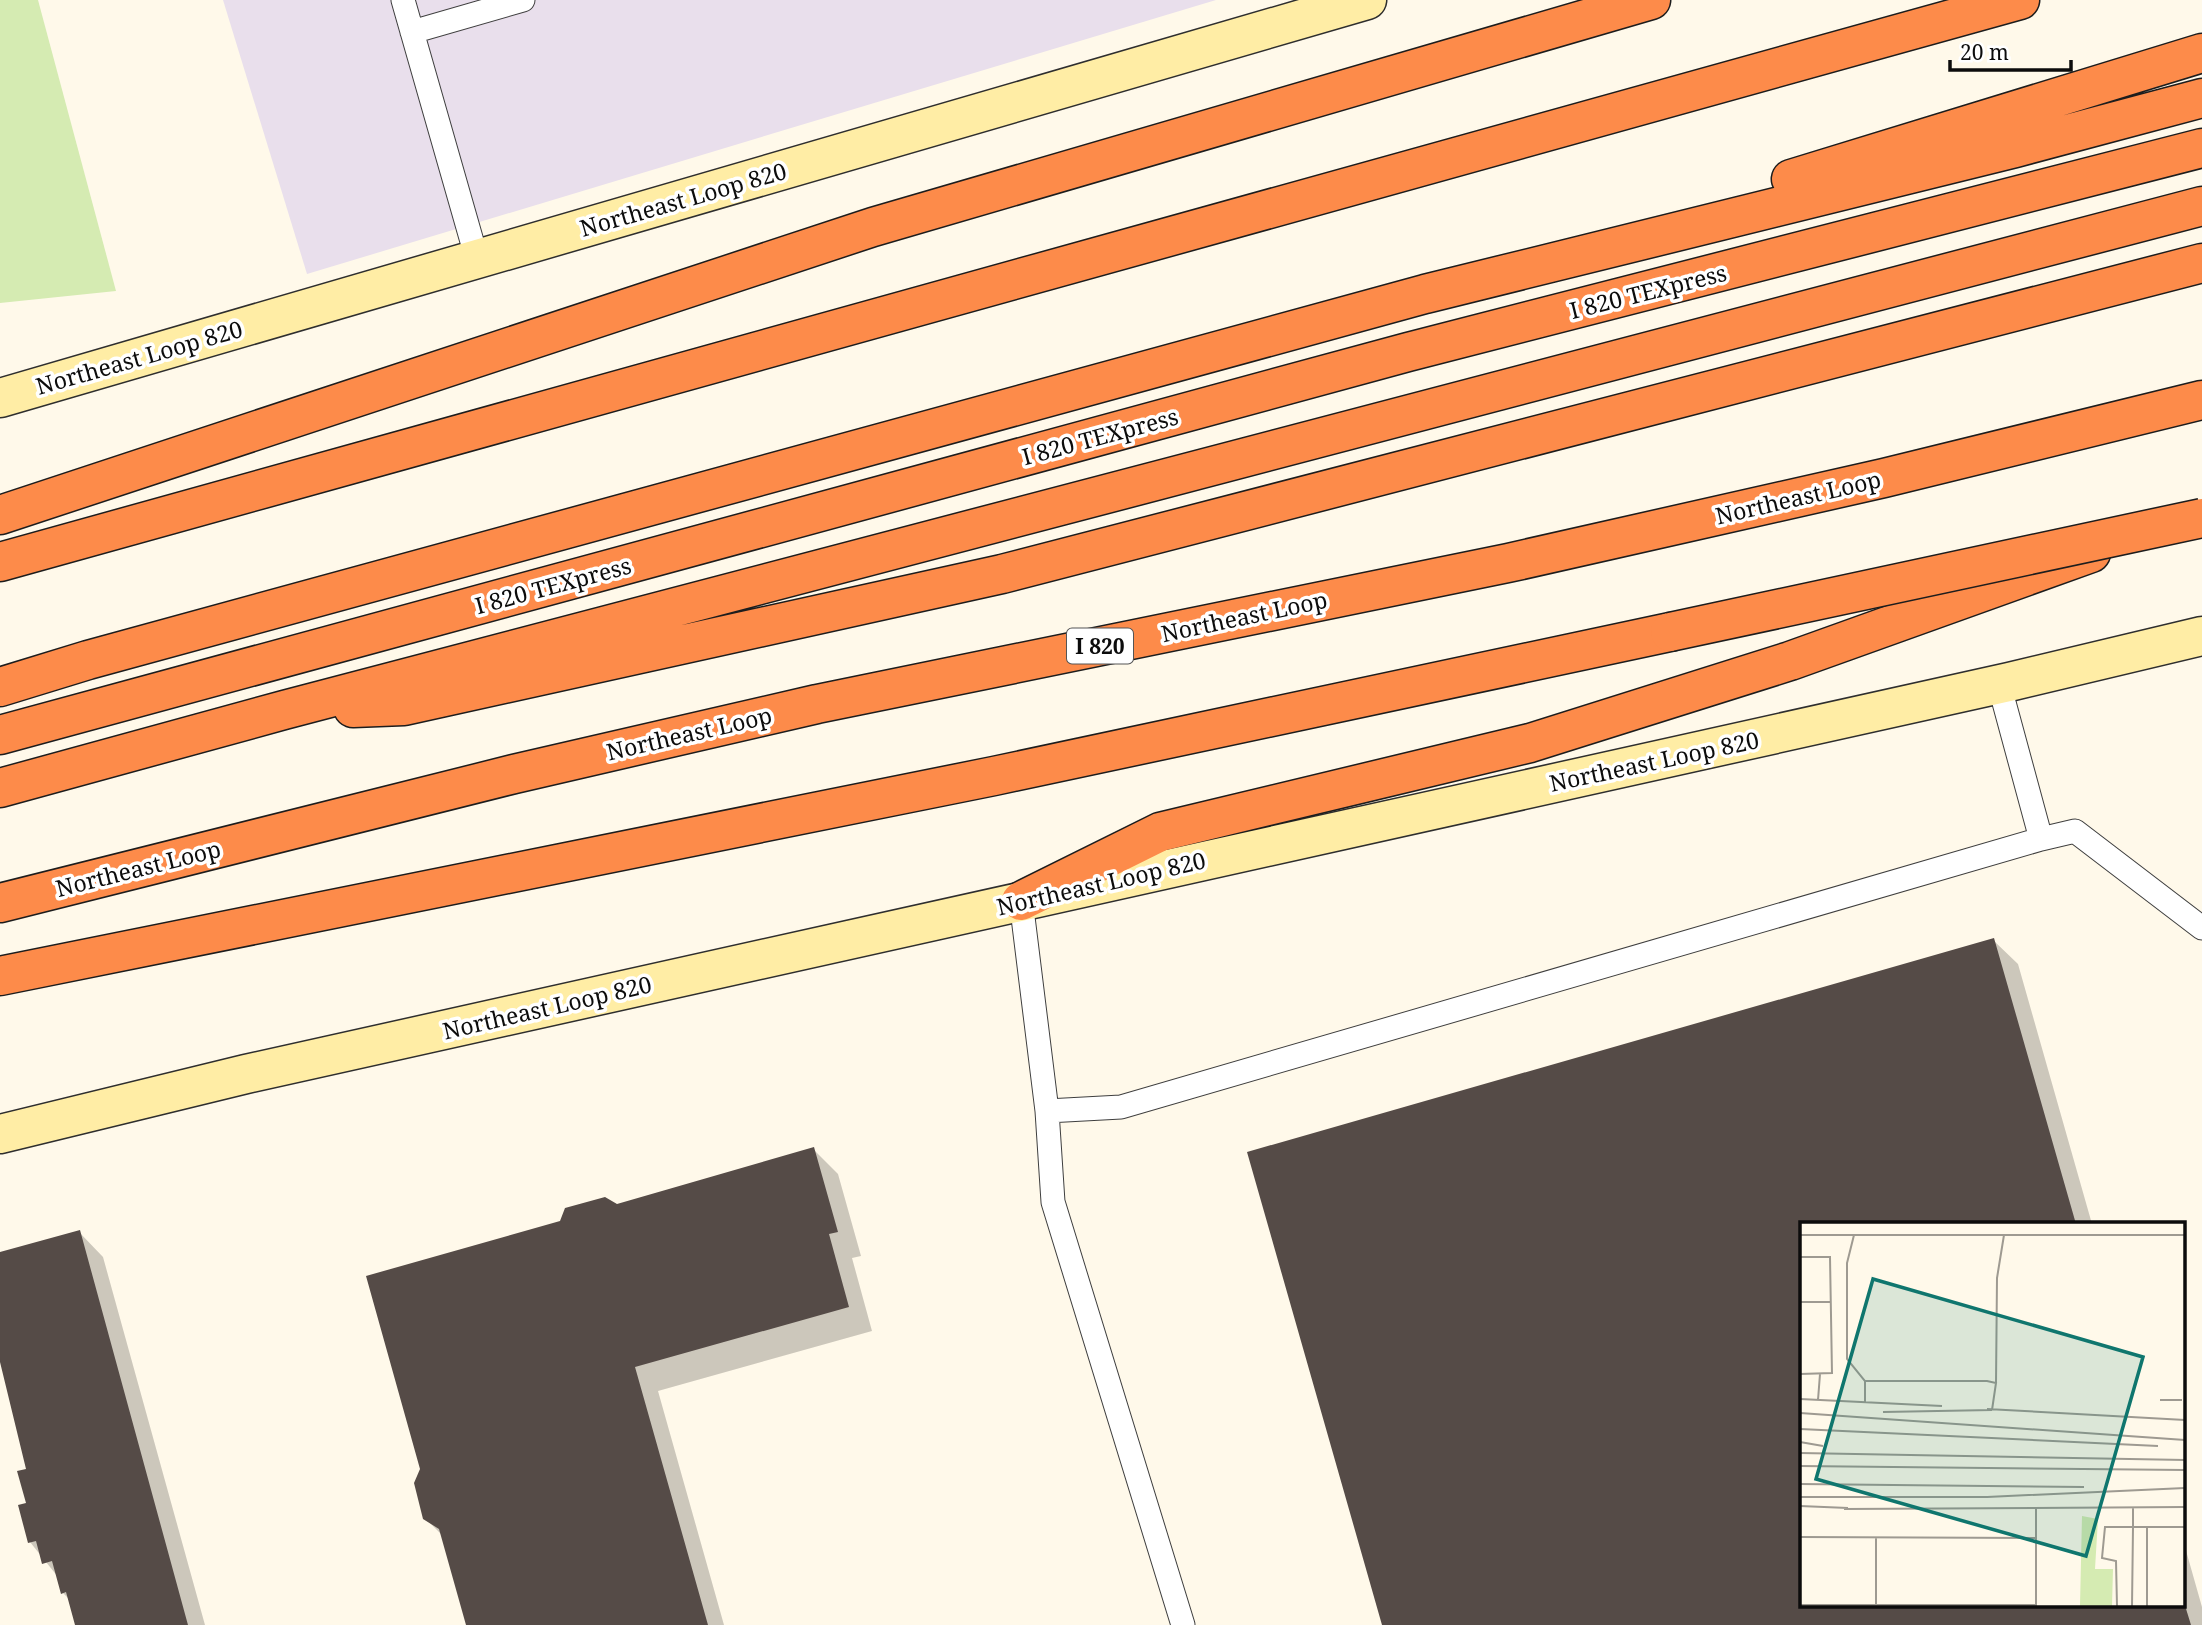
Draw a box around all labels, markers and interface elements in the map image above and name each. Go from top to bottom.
scale bar [1950,28,2071,72]
text: 20 m [1960,38,2009,66]
street label: Northeast Loop 820 [576,154,790,244]
street label: I 820 TEXpress [1566,256,1730,326]
street label: Northeast Loop 820 [32,312,246,402]
street label: I 820 TEXpress [1018,400,1182,472]
street label: Northeast Loop [1712,462,1884,532]
street label: I 820 TEXpress [471,549,635,621]
street label: Northeast Loop [1158,583,1330,649]
road number: I 820 [1067,628,1133,664]
street label: Northeast Loop [603,698,775,768]
street label: Northeast Loop 820 [1546,723,1762,799]
street label: Northeast Loop [52,832,224,904]
street label: Northeast Loop 820 [993,843,1209,923]
street label: Northeast Loop 820 [439,967,655,1047]
inset map [1800,1222,2184,1608]

